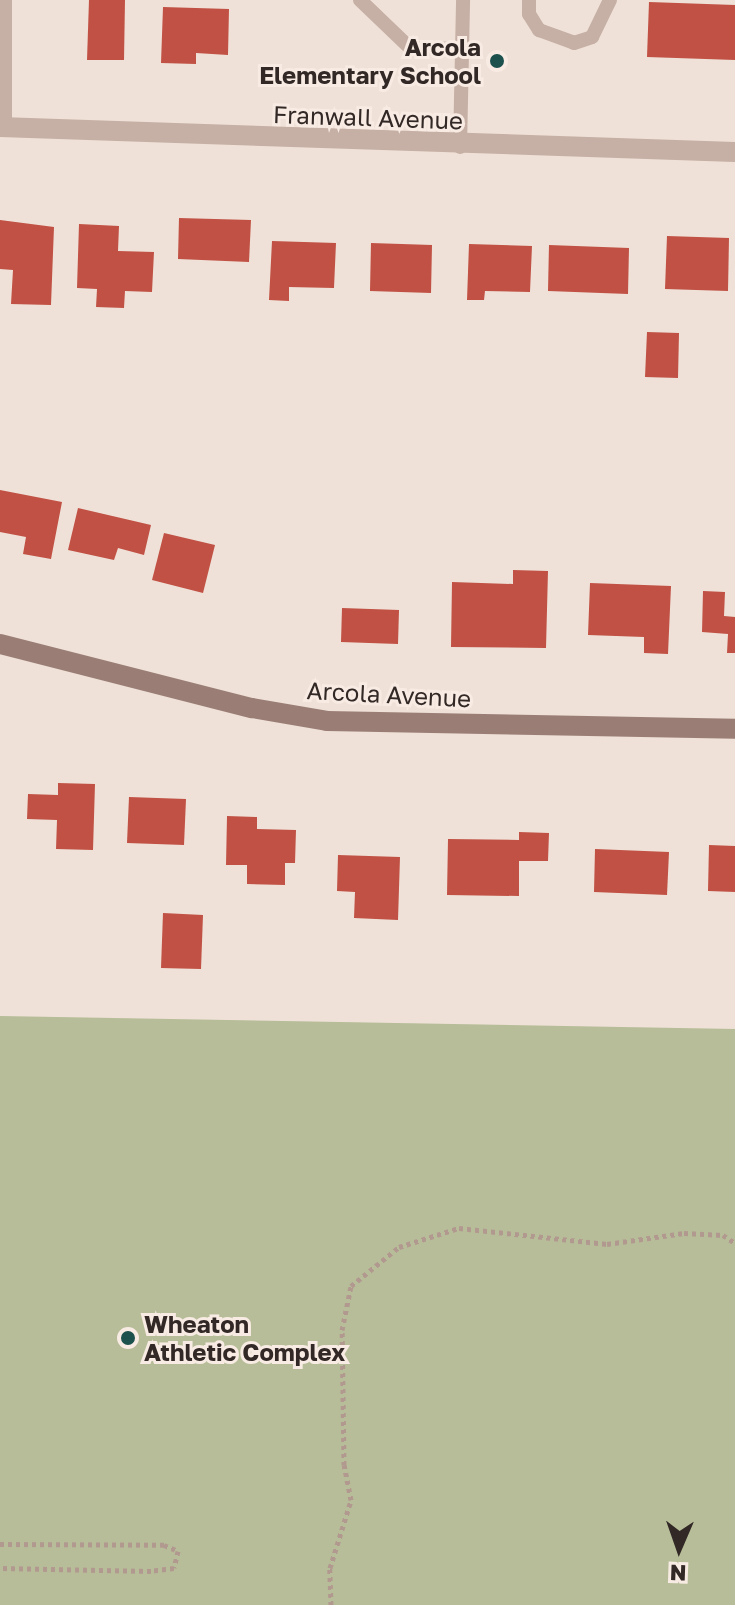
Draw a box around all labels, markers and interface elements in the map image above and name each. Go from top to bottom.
place label: Arcola Elementary School [259,33,481,89]
marker: Arcola Elementary School [488,52,506,70]
street label: Franwall Avenue [273,99,463,135]
street label: Arcola Avenue [306,675,472,713]
place label: Wheaton Athletic Complex [144,1310,345,1366]
marker: Wheaton Athletic Complex [119,1329,137,1347]
north arrow [639,1509,719,1589]
text: N [669,1560,687,1587]

